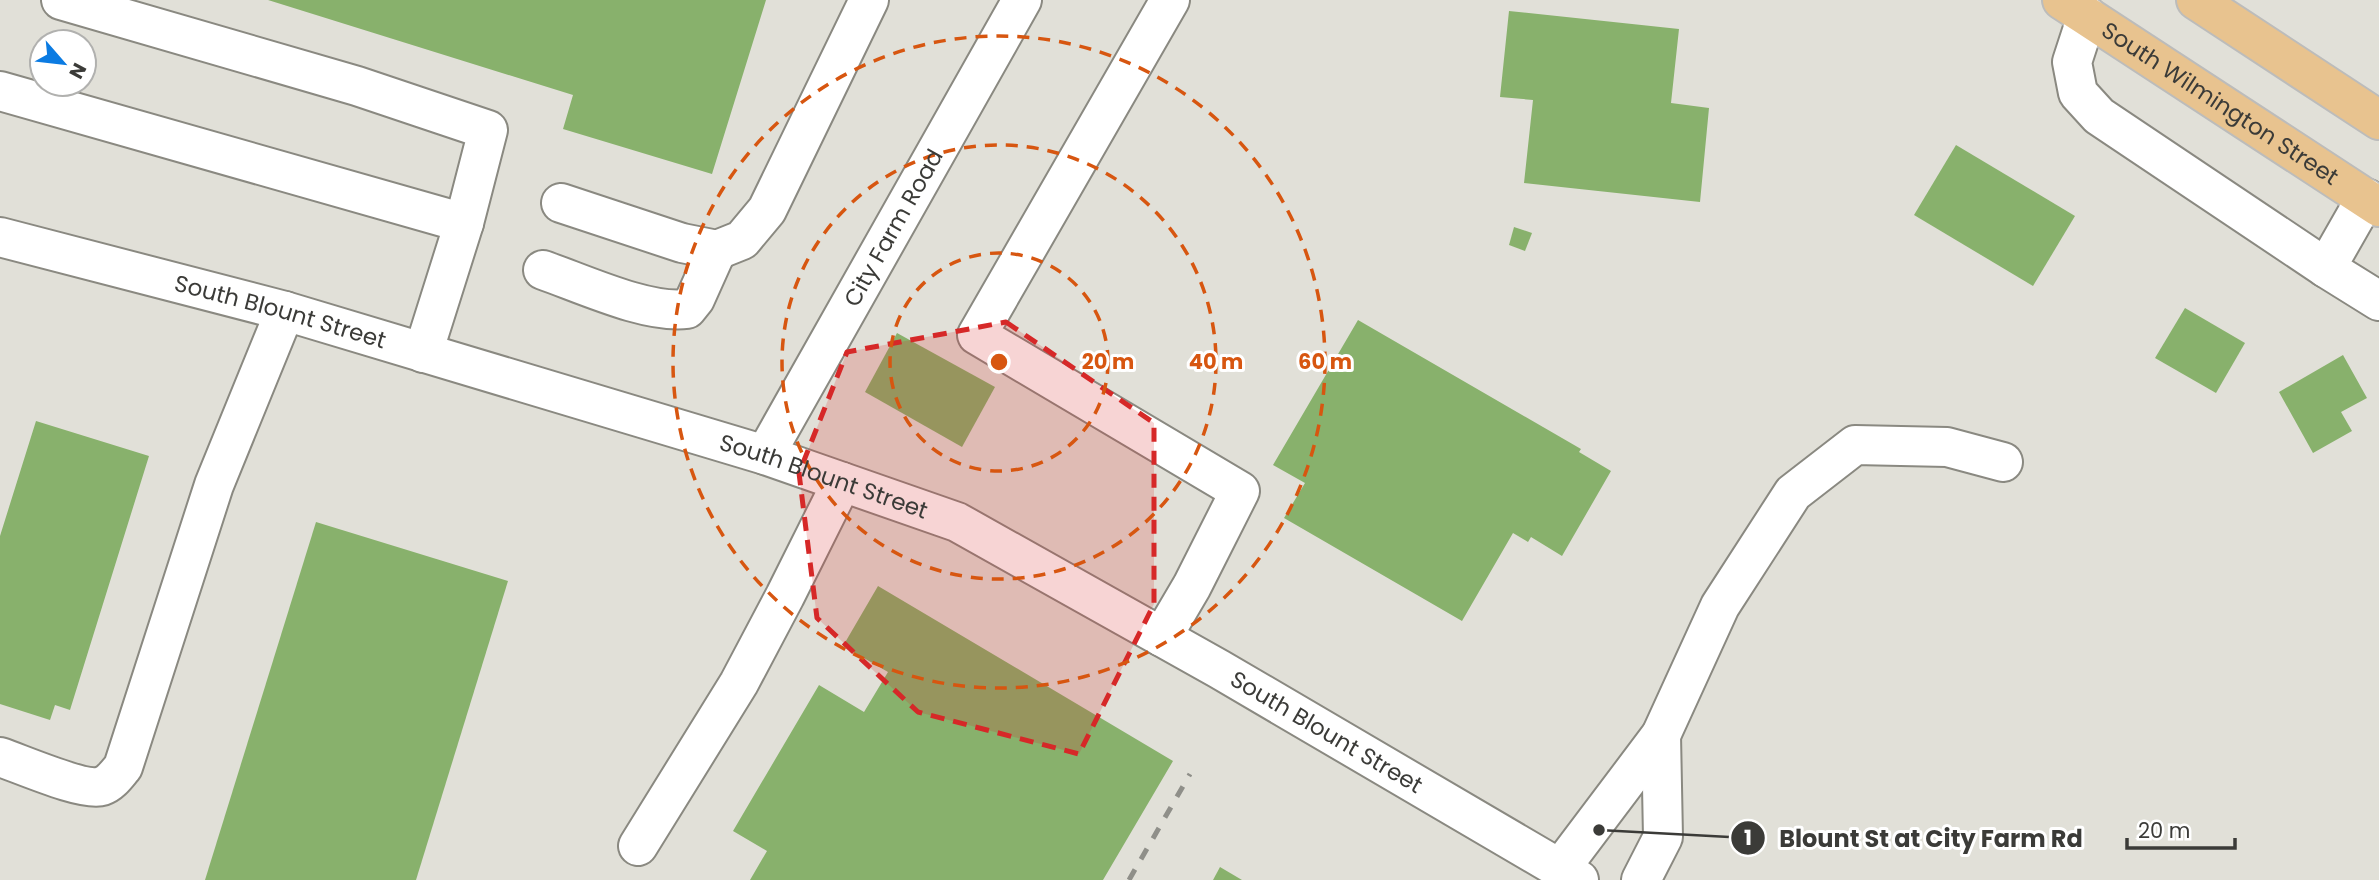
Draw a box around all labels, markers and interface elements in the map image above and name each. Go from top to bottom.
street label: South Wilmington Street [2095,14,2345,192]
north arrow [28,28,98,98]
text: N [62,58,93,83]
street label: City Farm Road [836,143,951,312]
street label: South Blount Street [171,267,390,356]
text: 20 m [1082,347,1134,376]
text: 40 m [1189,347,1243,376]
text: 60 m [1298,347,1352,376]
centre of rings [987,350,1011,374]
street label: South Blount Street [716,426,932,527]
street label: South Blount Street [1224,663,1429,801]
scale bar [2127,806,2236,850]
callout: Blount St at City Farm Rd [1730,816,2097,861]
text: 20 m [2138,816,2191,845]
text: Blount St at City Farm Rd [1779,822,2083,855]
text: 1 [1744,823,1752,852]

